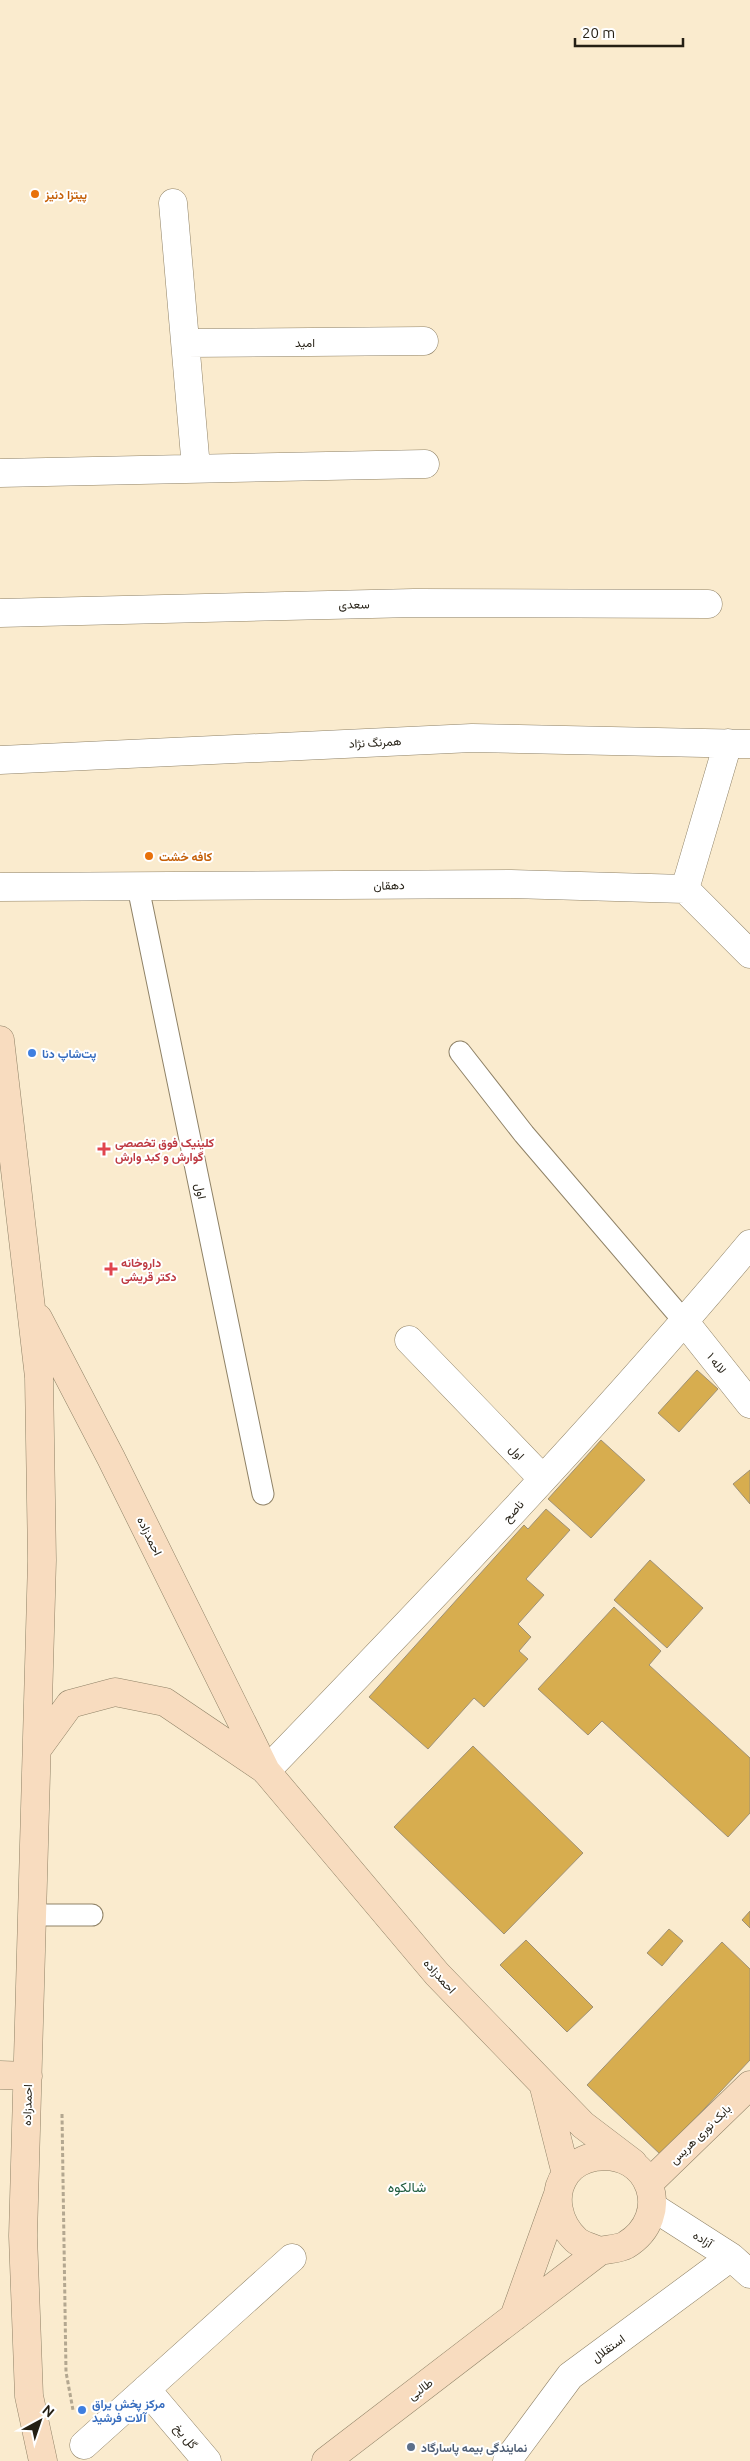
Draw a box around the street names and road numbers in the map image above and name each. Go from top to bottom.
street label: امید [295,336,315,350]
street label: سعدی [338,597,370,613]
street label: همرنگ نژاد [348,734,402,752]
street label: دهقان [373,878,405,893]
street label: اول [191,1182,209,1200]
street label: لاله ۱ [705,1350,729,1376]
street label: اول [505,1442,527,1464]
street label: ناصح [500,1497,528,1527]
street label: احمدزاده [133,1515,165,1558]
street label: احمدزاده [420,1956,459,1997]
street label: احمدزاده [20,2084,36,2126]
street label: بابک نوری هریس [667,2102,735,2168]
street label: آزاده [690,2228,716,2252]
street label: استقلال [589,2332,628,2366]
street label: طالبی [405,2375,436,2404]
street label: گل یخ [169,2421,200,2453]

